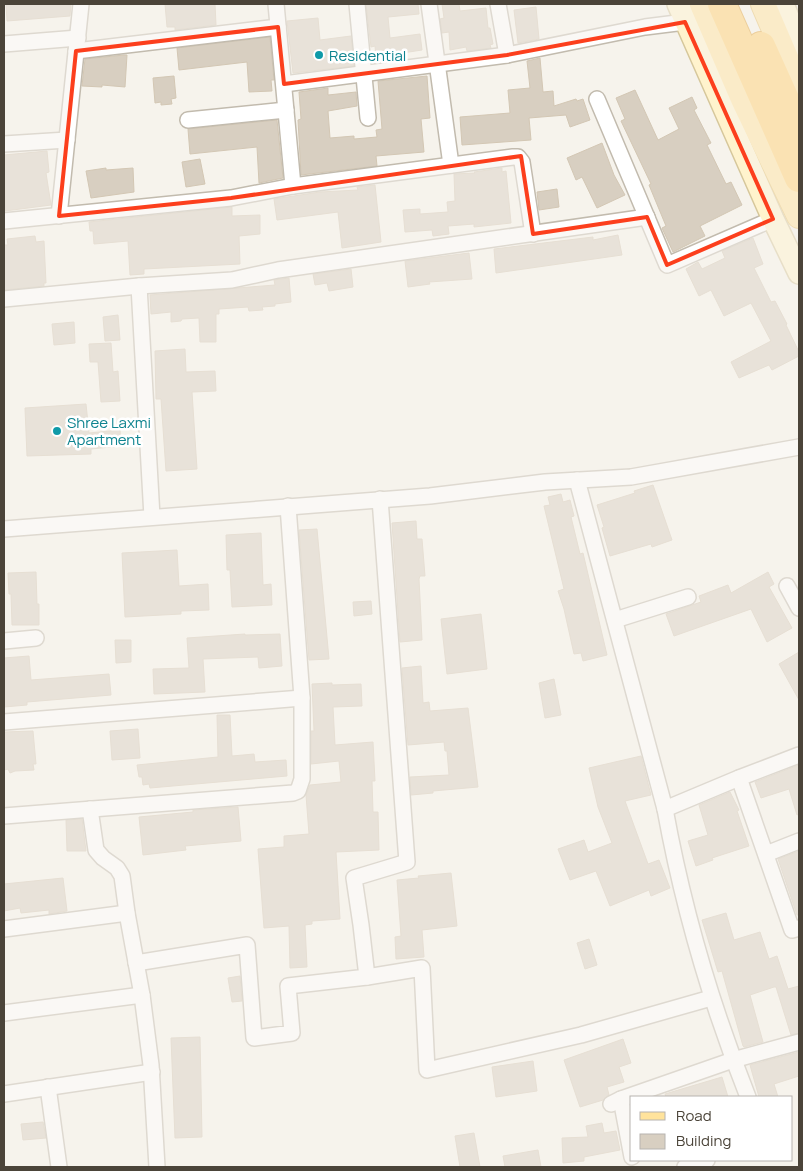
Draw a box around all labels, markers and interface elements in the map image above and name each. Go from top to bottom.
place label: Residential [329,45,406,66]
marker: Residential [313,49,325,61]
place label: Shree Laxmi Apartment [67,412,151,450]
marker: Shree Laxmi Apartment [51,425,63,437]
legend [630,1096,793,1161]
text: Road [676,1105,712,1126]
text: Building [676,1130,731,1151]

